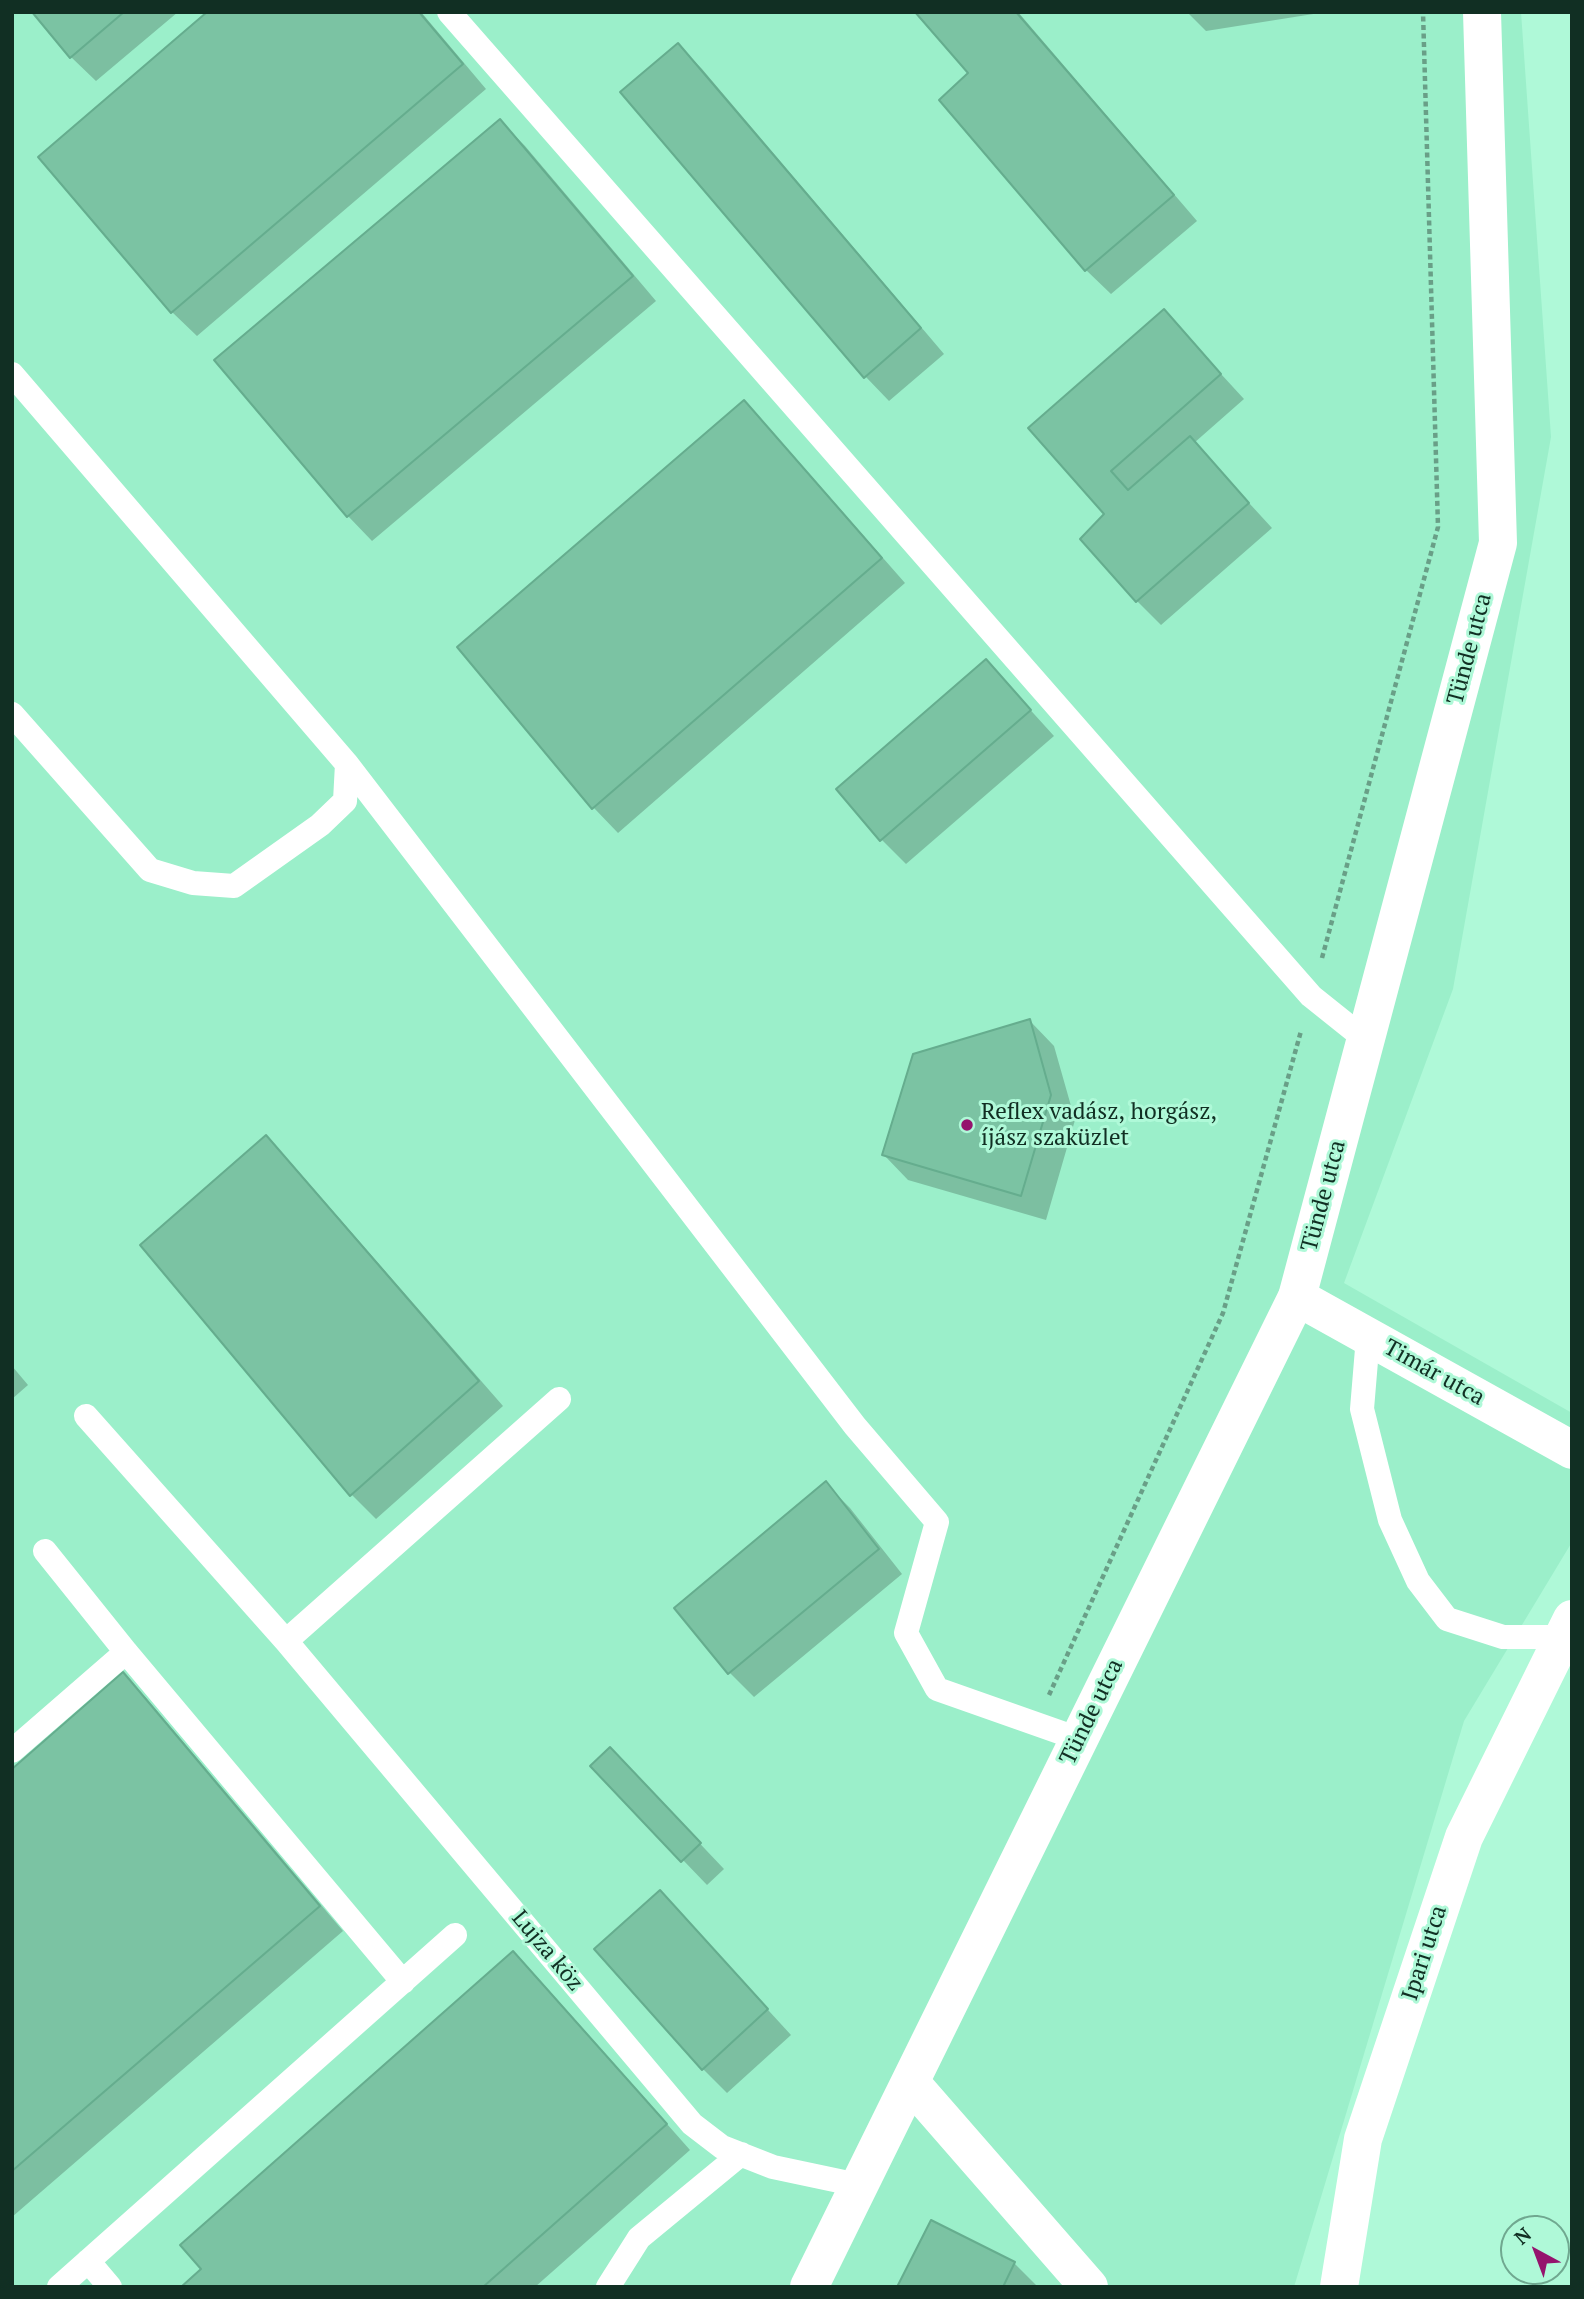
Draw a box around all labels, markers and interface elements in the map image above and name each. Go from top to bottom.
street label: Tünde utca [1442,590,1498,708]
place label: Reflex vadász, horgász, íjász szaküzlet [981,1098,1217,1152]
marker: Reflex vadász, horgász, íjász szaküzlet [959,1117,975,1133]
street label: Tünde utca [1296,1137,1352,1255]
street label: Timár utca [1379,1334,1489,1412]
street label: Tünde utca [1055,1655,1129,1769]
street label: Ipari utca [1397,1902,1453,2004]
street label: Lujza köz [506,1905,588,1997]
north arrow [1500,2215,1570,2285]
text: N [1509,2221,1536,2249]

